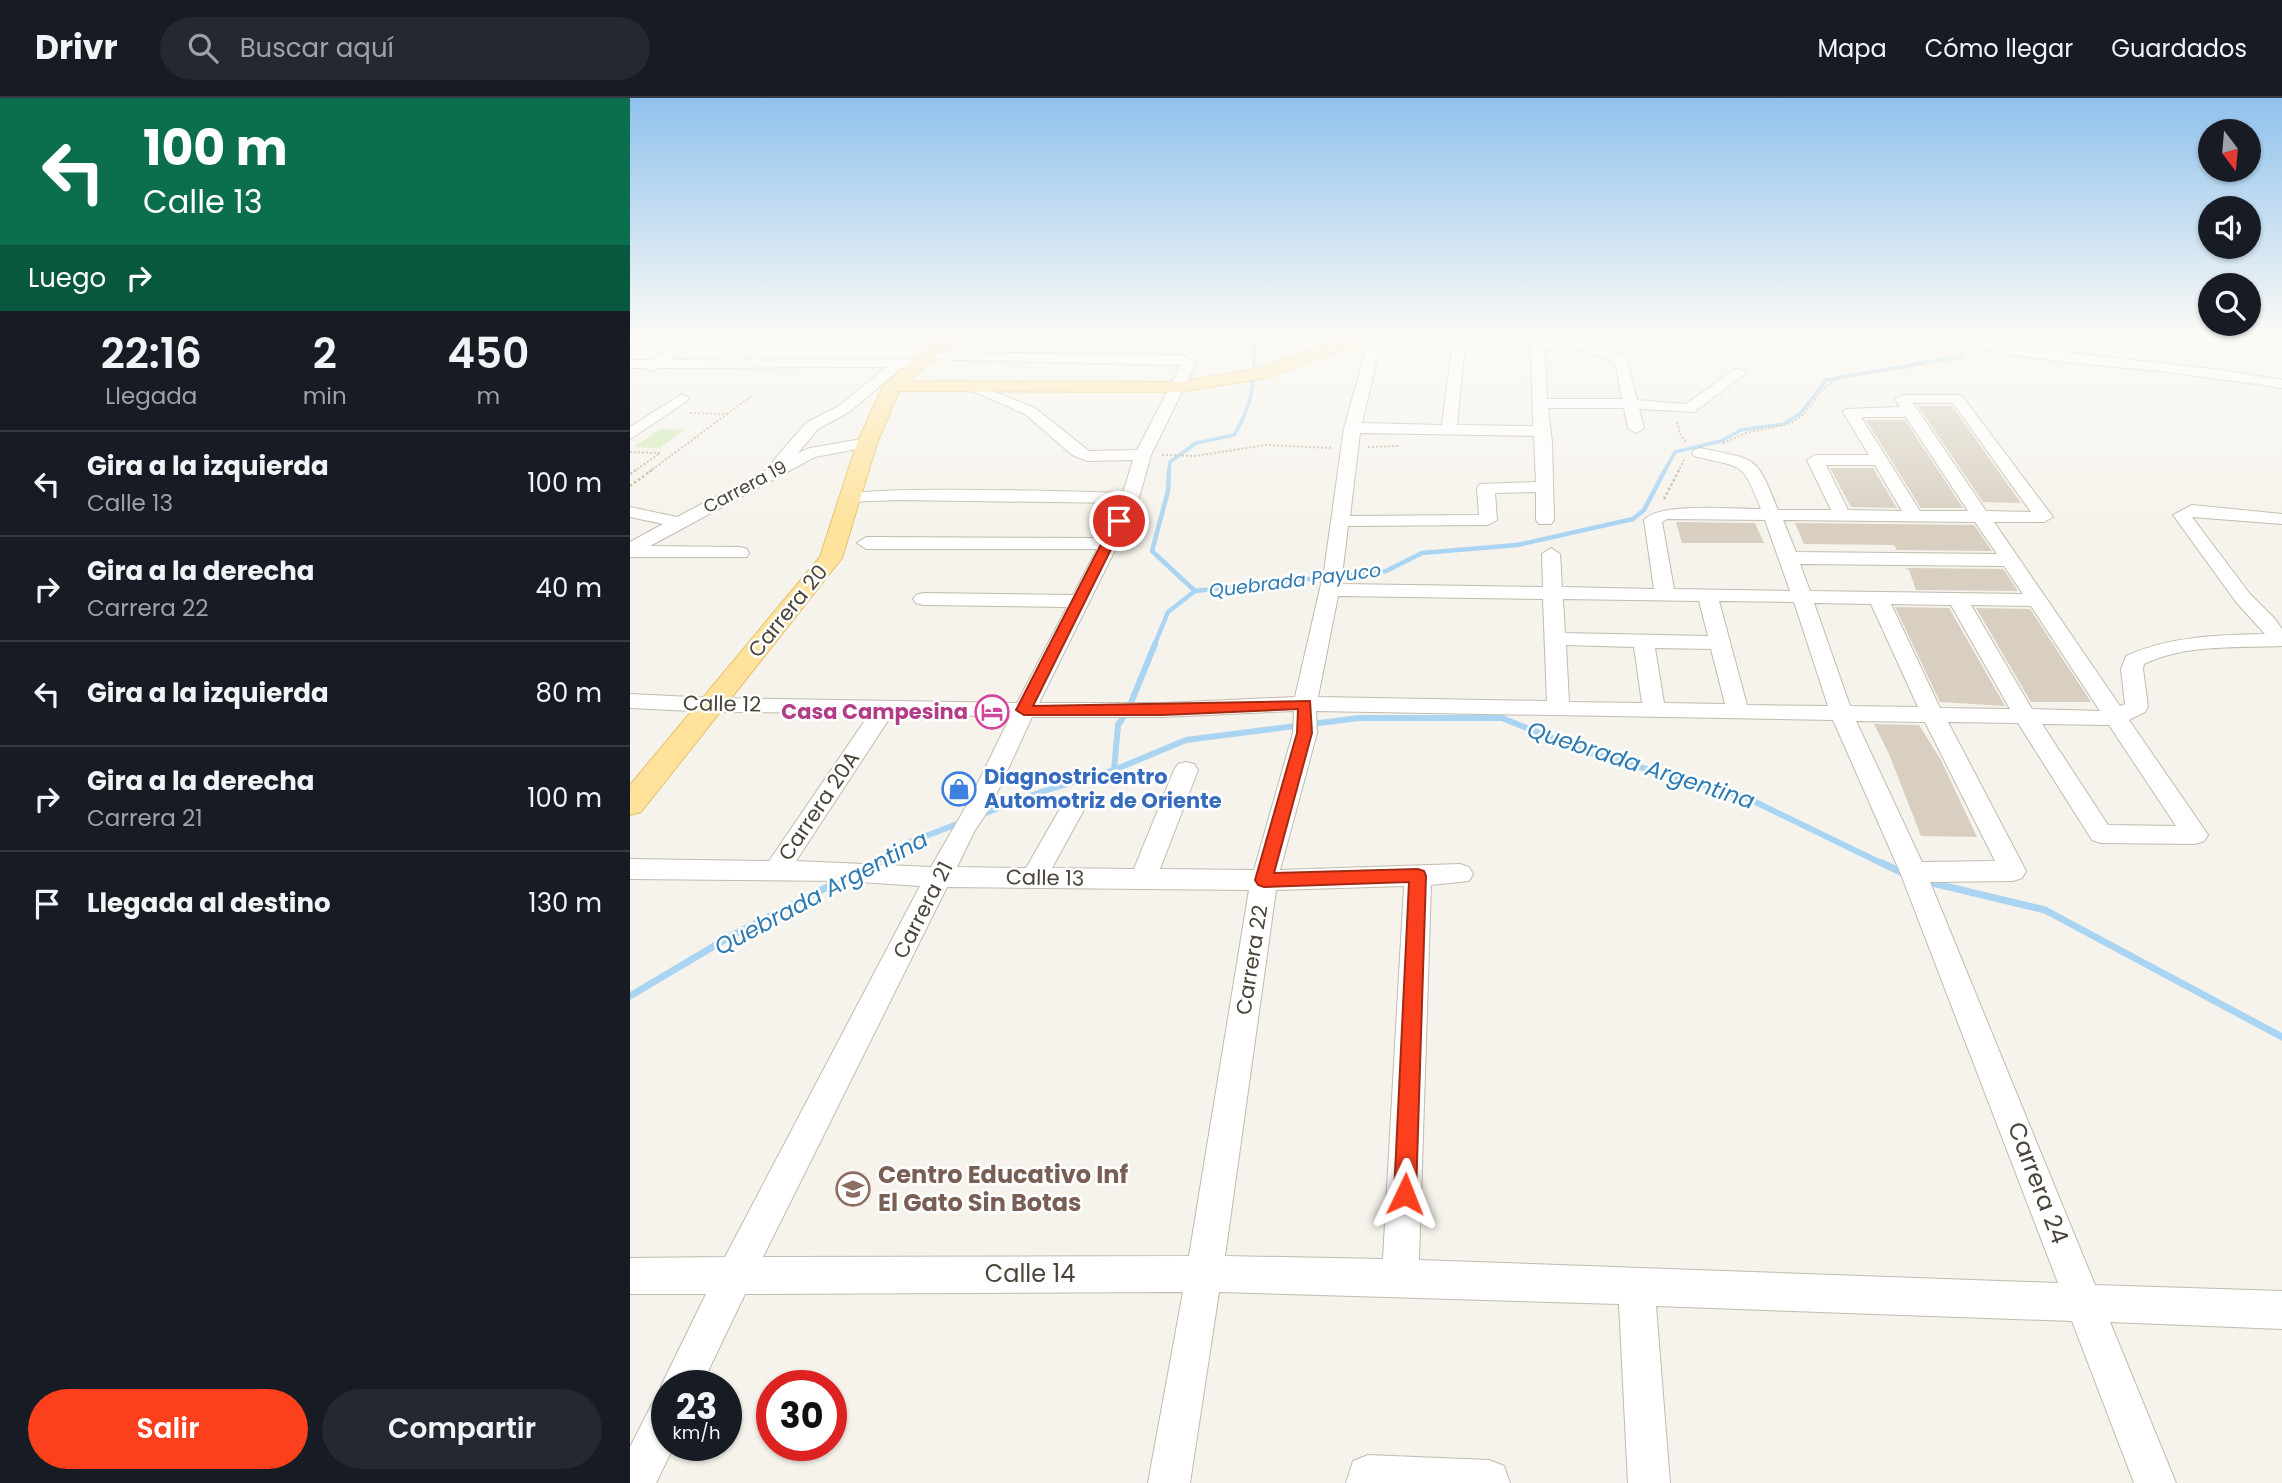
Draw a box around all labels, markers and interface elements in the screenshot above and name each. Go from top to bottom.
search box [160,17,650,80]
text: Drivr [35,24,118,71]
icon: search [184,29,222,67]
text: Buscar aquí [240,30,394,66]
text: Mapa [1817,32,1887,65]
text: Cómo llegar [1925,32,2073,65]
text: Guardados [2111,32,2247,65]
text: 100 m [143,114,288,182]
north arrow [2198,119,2261,182]
map controls [2198,119,2261,336]
icon: left [28,126,119,217]
text: Calle 13 [143,179,263,224]
button: sound [2198,196,2261,259]
icon: right [120,259,158,297]
text: Luego [28,260,106,296]
button: search [2198,273,2261,336]
text: 22:16 [101,324,202,383]
text: 2 [313,324,337,383]
text: 450 [447,324,529,383]
text: Llegada [105,380,197,412]
text: min [303,380,347,412]
text: m [476,380,500,412]
text: Gira a la izquierda [87,448,329,484]
street label: Carrera 19 [699,454,791,519]
icon: left [28,465,66,503]
text: 100 m [527,465,602,501]
text: Calle 13 [87,487,173,519]
pin [1089,491,1149,551]
icon: arrive [1100,502,1138,540]
text: Gira a la derecha [87,553,315,589]
water label: Quebrada Payuco [1207,557,1383,604]
street label: Carrera 20 [741,558,834,663]
icon: right [28,570,66,608]
text: 40 m [536,570,602,606]
text: Carrera 22 [87,592,208,624]
icon: left [28,675,66,713]
text: Gira a la izquierda [87,675,329,711]
text: 80 m [536,675,602,711]
street label: Calle 12 [683,688,761,719]
hotel icon: Casa Campesina [973,693,1011,731]
place label: Casa Campesina [781,697,968,726]
water label: Quebrada Argentina [1523,713,1759,817]
street label: Carrera 20A [771,745,866,866]
place label: Diagnostricentro Automotriz de Oriente [984,762,1222,815]
text: Gira a la derecha [87,763,315,799]
shop icon: Diagnostricentro Automotriz de Oriente [940,770,978,808]
icon: right [28,780,66,818]
text: 100 m [527,780,602,816]
text: Carrera 21 [87,802,203,834]
water label: Quebrada Argentina [709,823,933,963]
street label: Carrera 21 [886,856,959,963]
street label: Calle 13 [1006,862,1084,893]
icon: arrive [28,885,66,923]
text: Llegada al destino [87,885,331,921]
text: 130 m [528,885,602,921]
street label: Carrera 22 [1229,903,1275,1017]
street label: Carrera 24 [2000,1117,2077,1248]
position arrow [1368,1157,1442,1231]
place label: Centro Educativo Inf El Gato Sin Botas [878,1158,1128,1219]
school or university icon: Centro Educativo Inf El Gato Sin Botas [834,1170,872,1208]
street label: Calle 14 [985,1257,1075,1290]
speed limit sign: 30 [756,1370,847,1461]
text: 23 [676,1382,717,1431]
button: Salir [28,1389,308,1469]
button: Compartir [322,1389,602,1469]
text: km/h [673,1420,720,1445]

